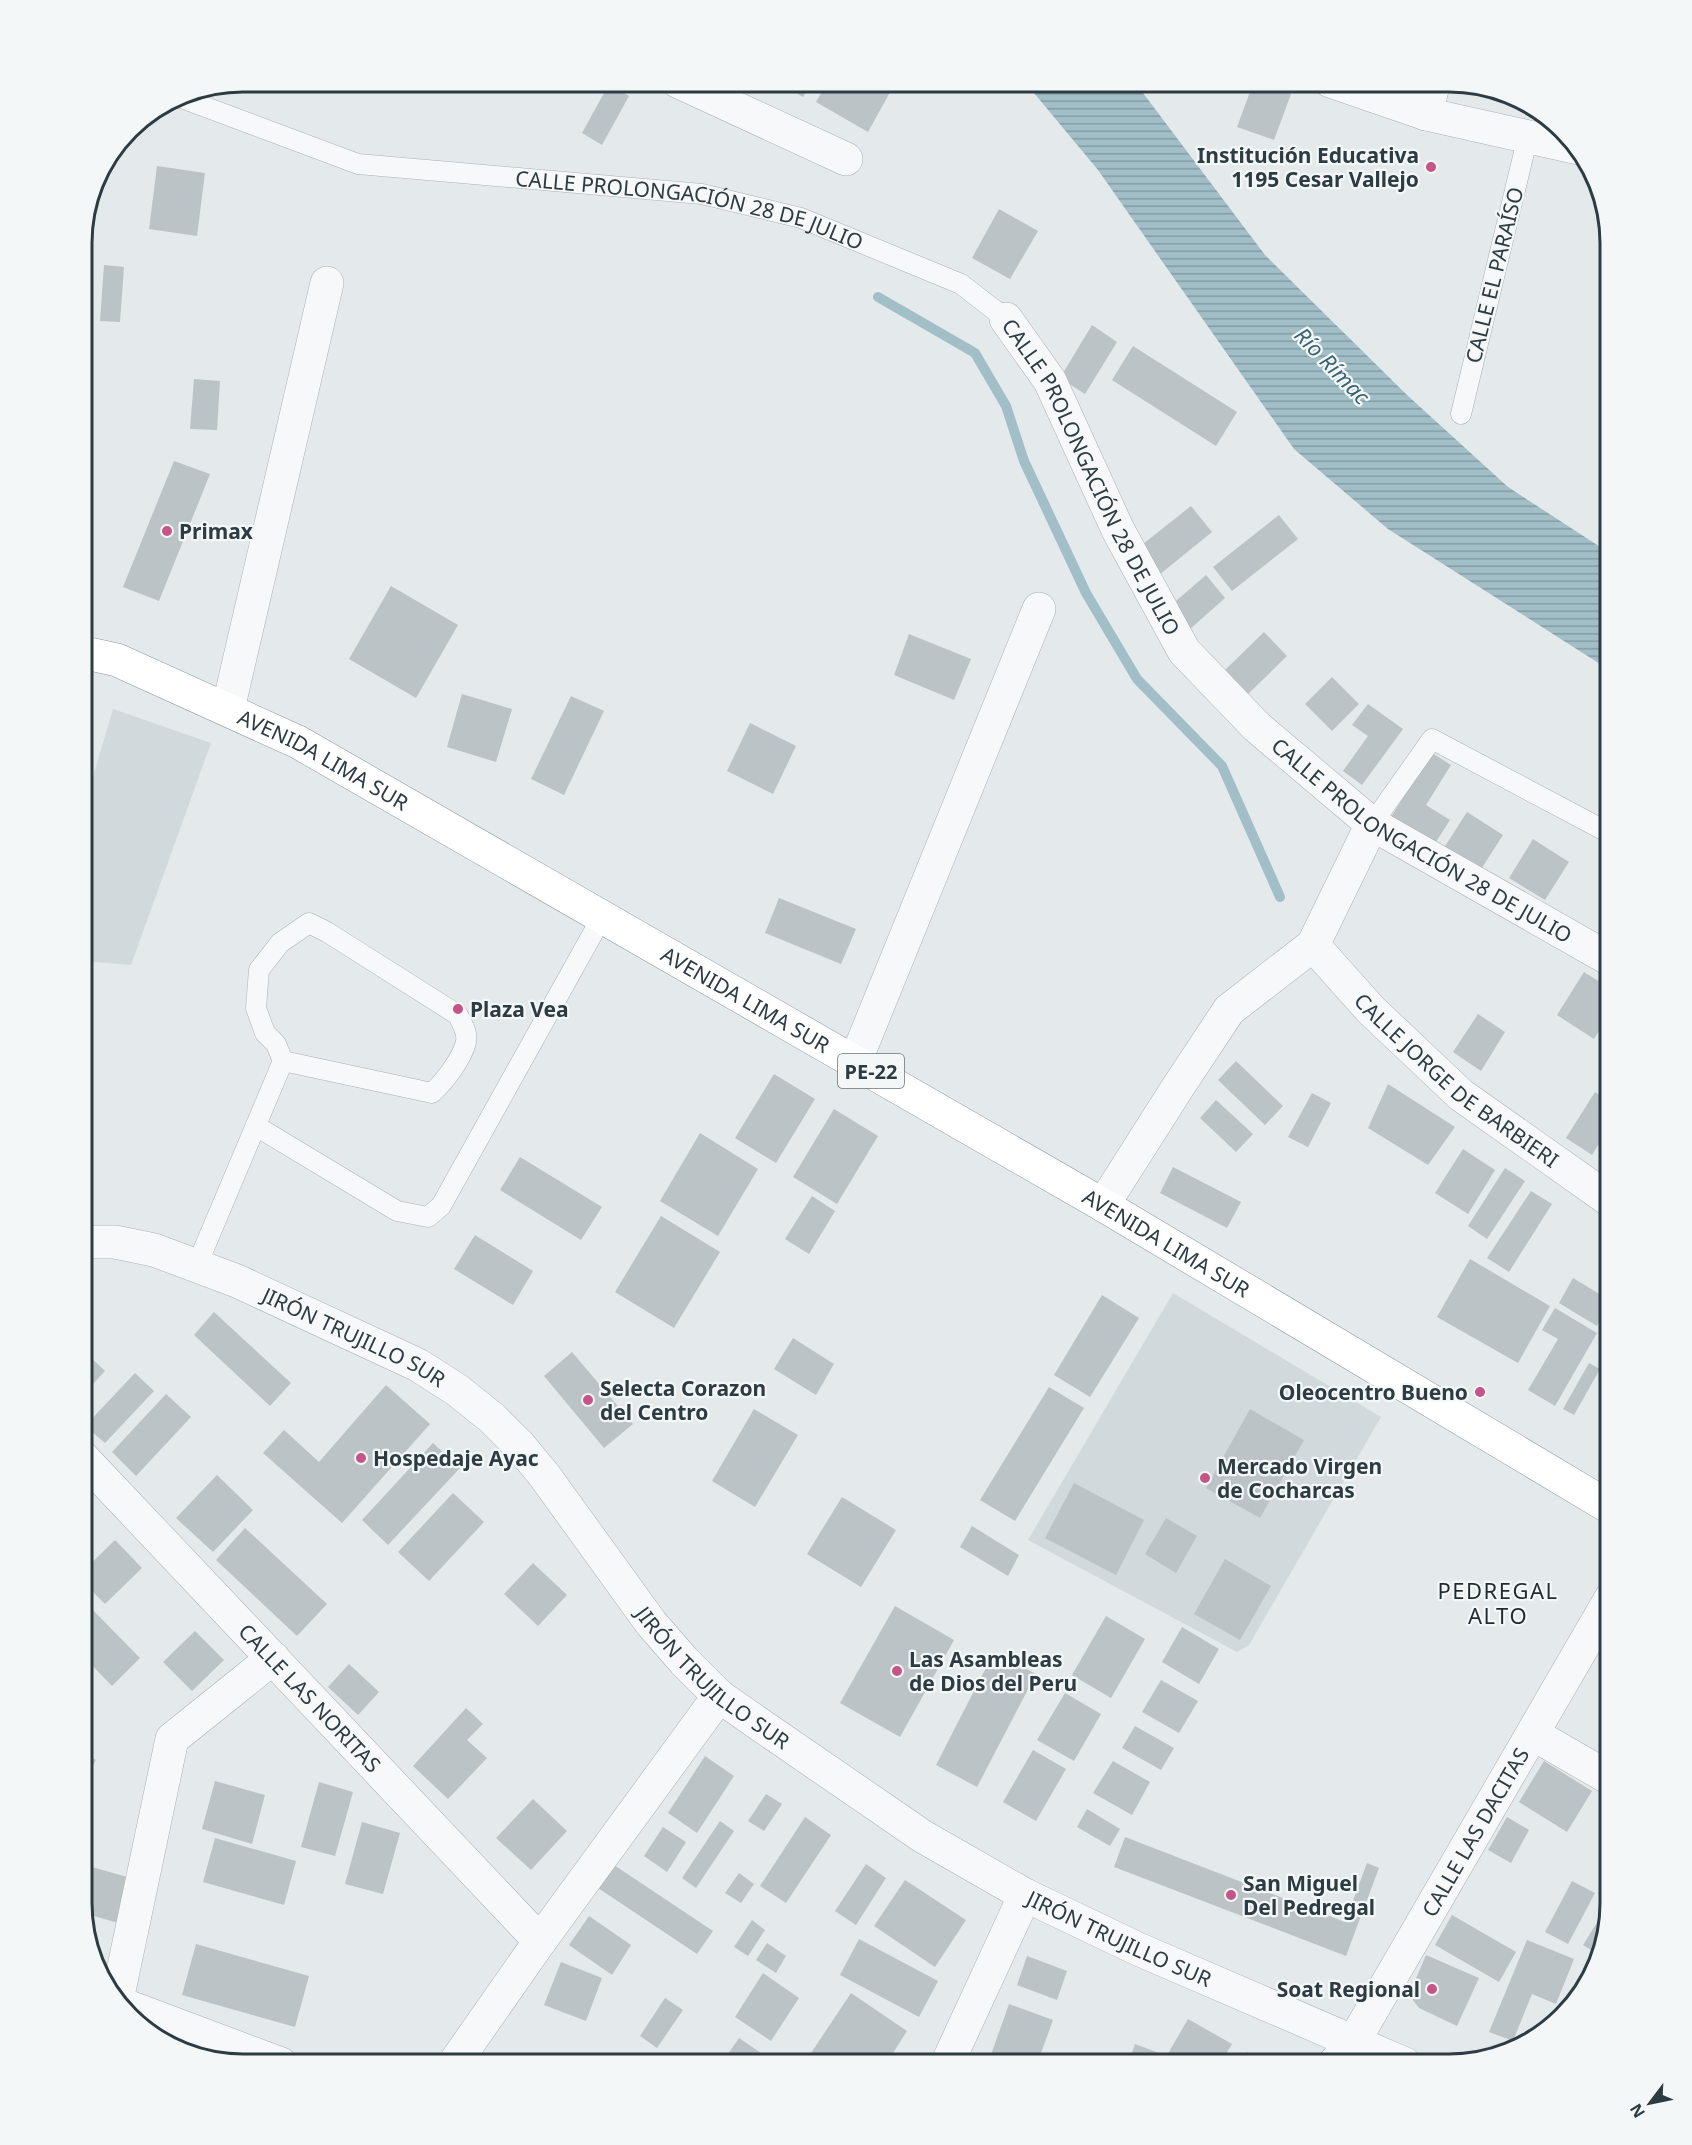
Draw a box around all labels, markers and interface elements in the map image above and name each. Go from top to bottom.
place label: Institución Educativa 1195 Cesar Vallejo [1197,141,1419,193]
marker: Institución Educativa 1195 Cesar Vallejo [1424,160,1438,174]
street label: CALLE PROLONGACIÓN 28 DE JULIO [514,164,867,256]
street label: CALLE EL PARAÍSO [1459,184,1529,366]
street label: CALLE PROLONGACIÓN 28 DE JULIO [996,313,1187,640]
water label: Río Rímac [1289,320,1378,411]
place label: Primax [179,517,254,545]
marker: Primax [160,524,174,538]
street label: AVENIDA LIMA SUR [233,703,414,817]
street label: CALLE PROLONGACIÓN 28 DE JULIO [1266,731,1577,949]
street label: AVENIDA LIMA SUR [656,940,835,1059]
street label: CALLE JORGE DE BARBIERI [1348,987,1564,1174]
place label: Plaza Vea [470,995,569,1023]
marker: Plaza Vea [451,1002,465,1016]
road number: PE-22 [838,1054,904,1088]
street label: AVENIDA LIMA SUR [1078,1182,1255,1303]
street label: JIRÓN TRUJILLO SUR [256,1280,451,1393]
place label: Selecta Corazon del Centro [600,1374,766,1426]
place label: Oleocentro Bueno [1279,1378,1468,1406]
marker: Oleocentro Bueno [1473,1385,1487,1399]
marker: Selecta Corazon del Centro [581,1393,595,1407]
place label: Hospedaje Ayac [373,1444,539,1472]
marker: Hospedaje Ayac [354,1451,368,1465]
place label: Mercado Virgen de Cocharcas [1217,1452,1382,1504]
marker: Mercado Virgen de Cocharcas [1198,1471,1212,1485]
district label: PEDREGAL ALTO [1437,1575,1559,1630]
street label: JIRÓN TRUJILLO SUR [628,1599,795,1755]
street label: CALLE LAS NORITAS [233,1617,387,1778]
place label: Las Asambleas de Dios del Peru [909,1645,1077,1697]
marker: Las Asambleas de Dios del Peru [890,1664,904,1678]
street label: CALLE LAS DACITAS [1415,1743,1535,1922]
place label: San Miguel Del Pedregal [1243,1869,1375,1921]
street label: JIRÓN TRUJILLO SUR [1021,1883,1216,1993]
marker: San Miguel Del Pedregal [1224,1888,1238,1902]
place label: Soat Regional [1277,1975,1420,2003]
marker: Soat Regional [1425,1982,1439,1996]
north arrow [1620,2073,1680,2133]
text: N [1625,2100,1650,2122]

